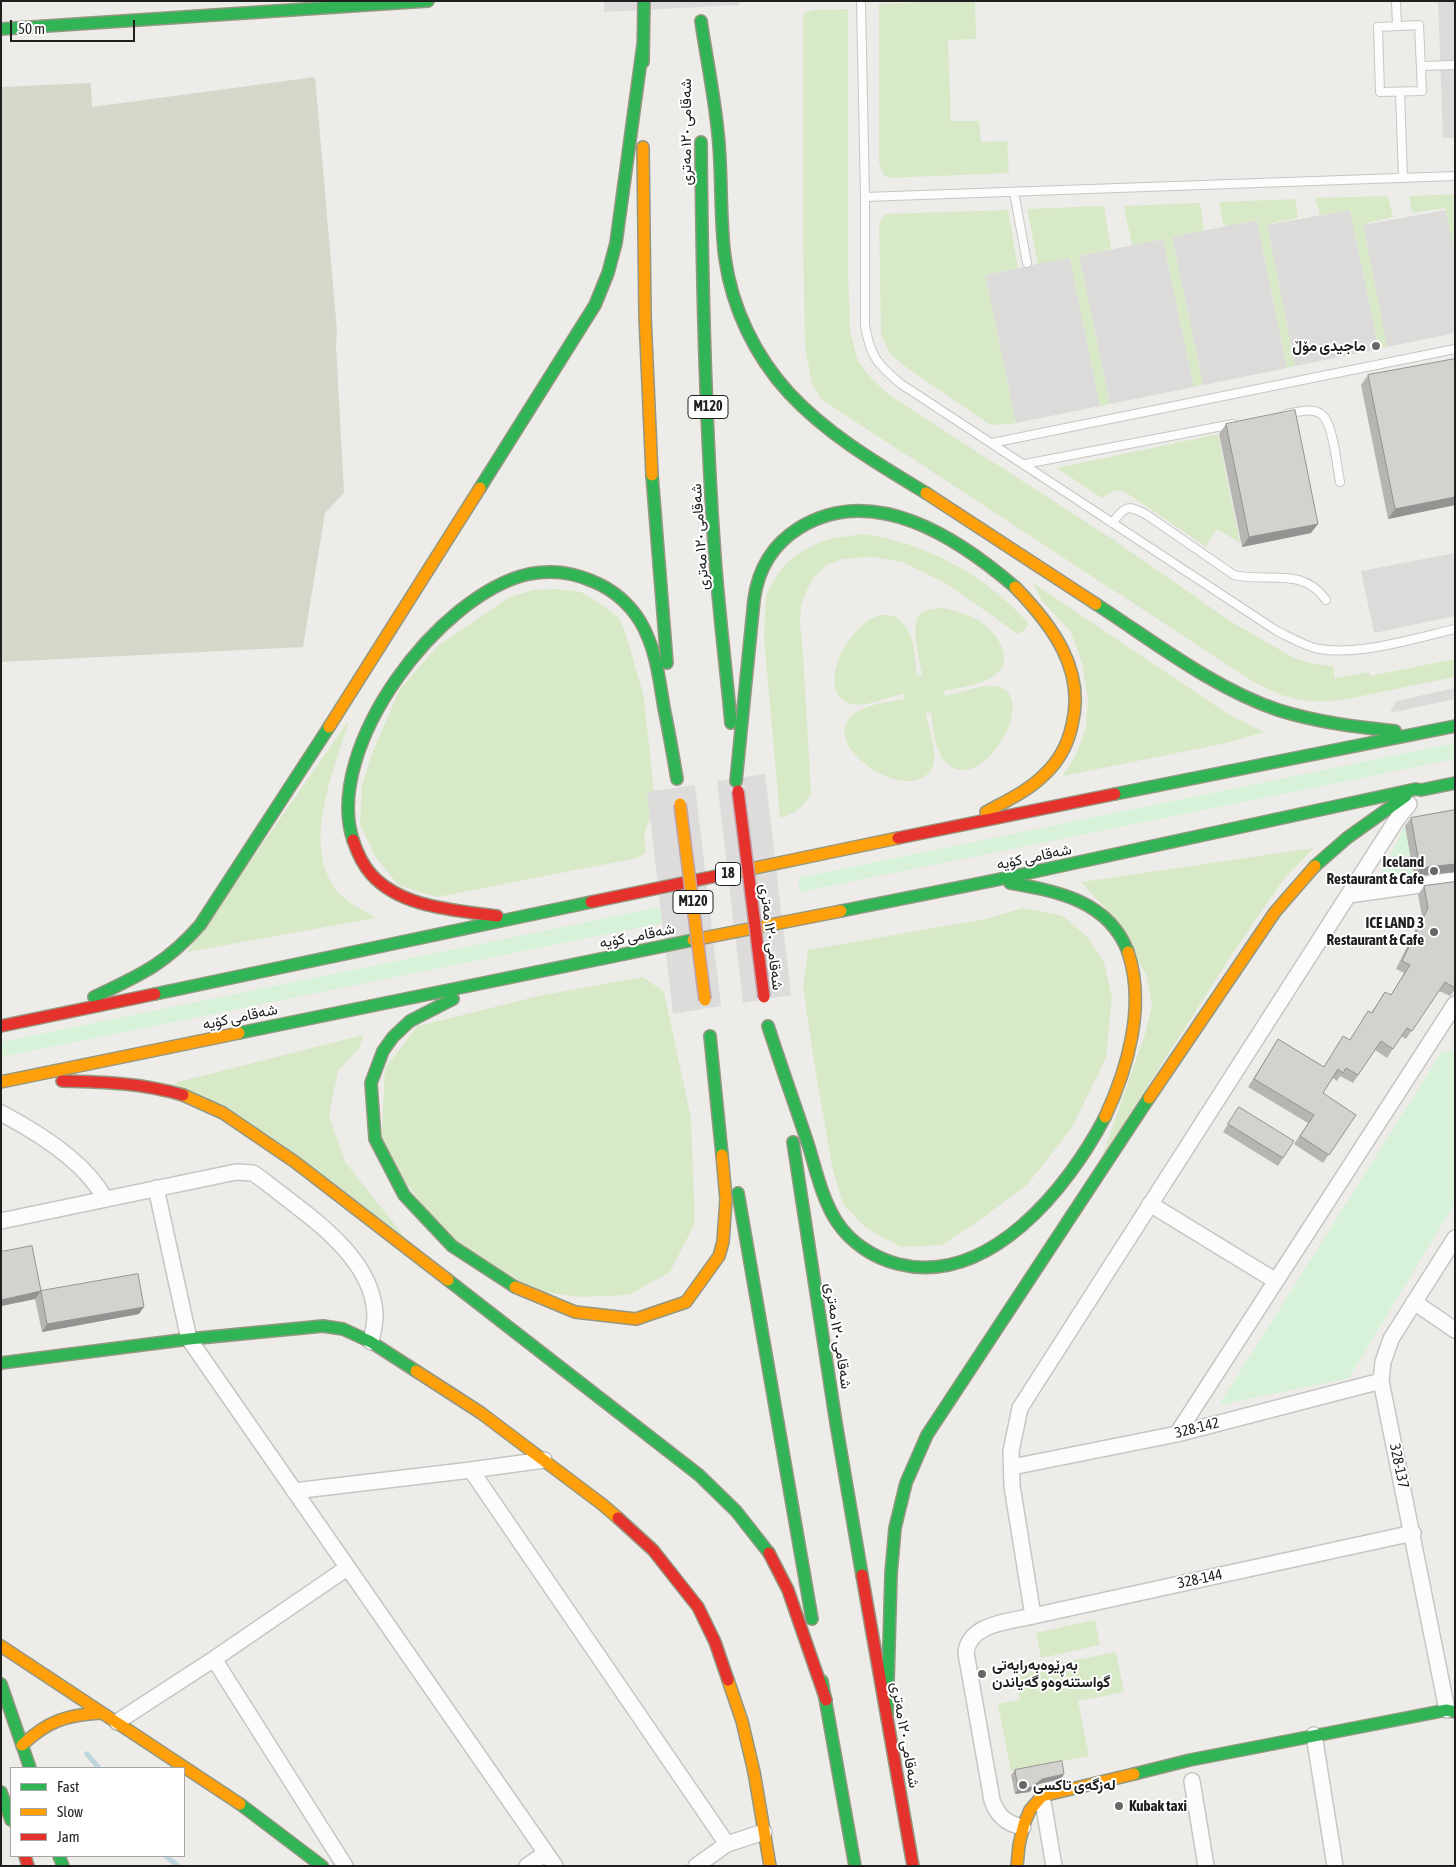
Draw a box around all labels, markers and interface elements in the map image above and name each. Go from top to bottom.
scale bar [12,10,138,42]
text: 50 m [18,20,45,37]
street label: شەقامی ١٢٠ مەتری [677,78,695,186]
place label: ماجیدی مۆڵ [1292,337,1366,355]
marker: ماجیدی مۆڵ [1370,340,1382,352]
road number: M120 [688,396,728,418]
street label: شەقامی ١٢٠ مەتری [687,483,713,591]
street label: شەقامی کۆیە [995,840,1073,874]
place label: Iceland Restaurant & Cafe [1327,853,1424,888]
road number: 18 [716,862,740,886]
marker: Iceland Restaurant & Cafe [1428,865,1440,877]
street label: شەقامی ١٢٠ مەتری [756,883,786,991]
road number: M120 [673,890,713,914]
place label: ICE LAND 3 Restaurant & Cafe [1327,914,1424,949]
street label: شەقامی کۆیە [598,920,676,952]
marker: ICE LAND 3 Restaurant & Cafe [1428,926,1440,938]
street label: شەقامی کۆیە [201,1000,279,1034]
street label: شەقامی ١٢٠ مەتری [821,1282,855,1390]
street label: 328-142 [1173,1414,1221,1442]
street label: 328-137 [1385,1442,1413,1490]
street label: 328-144 [1176,1565,1224,1593]
place label: بەڕێوەبەرایەتی گواستنەوەو گەیاندن [992,1656,1110,1691]
marker: بەڕێوەبەرایەتی گواستنەوەو گەیاندن [976,1668,988,1680]
street label: شەقامی ١٢٠ مەتری [887,1681,923,1789]
legend [10,1767,185,1857]
place label: لەزگەی تاکسی [1033,1776,1116,1794]
text: Fast [57,1778,79,1795]
marker: لەزگەی تاکسی [1017,1779,1029,1791]
place label: Kubak taxi [1129,1797,1187,1815]
marker: Kubak taxi [1113,1800,1125,1812]
text: Slow [57,1803,83,1820]
text: Jam [57,1828,80,1845]

